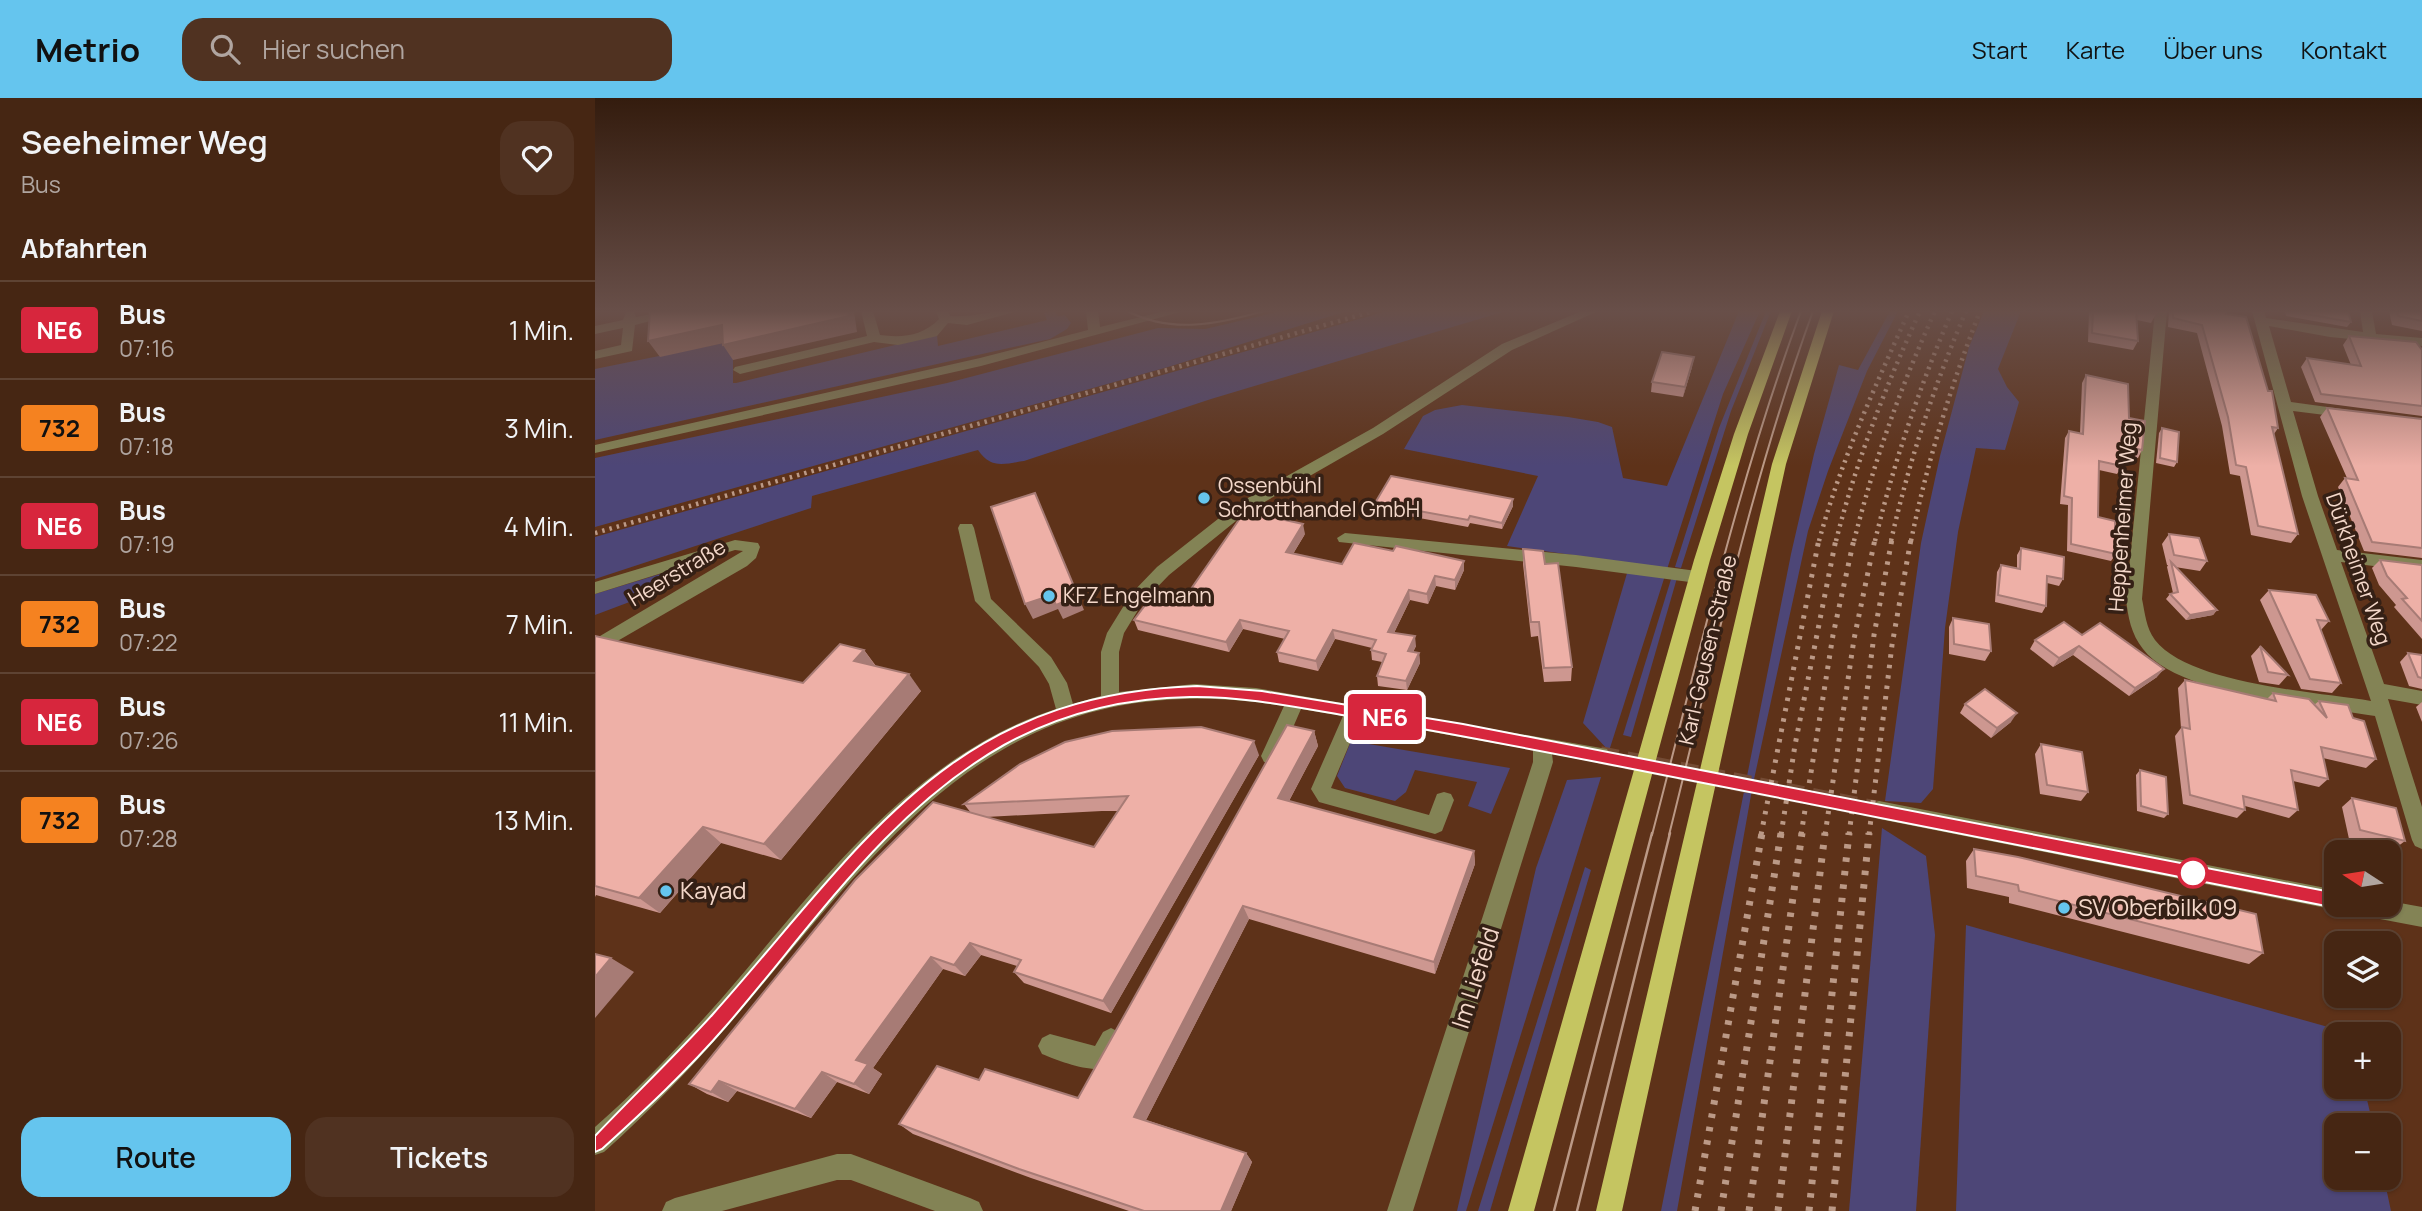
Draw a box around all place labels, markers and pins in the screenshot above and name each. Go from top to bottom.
place label: Ossenbühl Schrotthandel GmbH [1218,471,1420,523]
marker: Ossenbühl Schrotthandel GmbH [1196,490,1212,506]
place label: KFZ Engelmann [1063,581,1212,609]
marker: KFZ Engelmann [1041,588,1057,604]
unlabelled marker [2178,858,2208,888]
place label: Kayad [680,873,747,906]
marker: Kayad [658,883,674,899]
place label: SV Oberbilk 09 [2078,890,2238,923]
marker: SV Oberbilk 09 [2056,900,2072,916]

